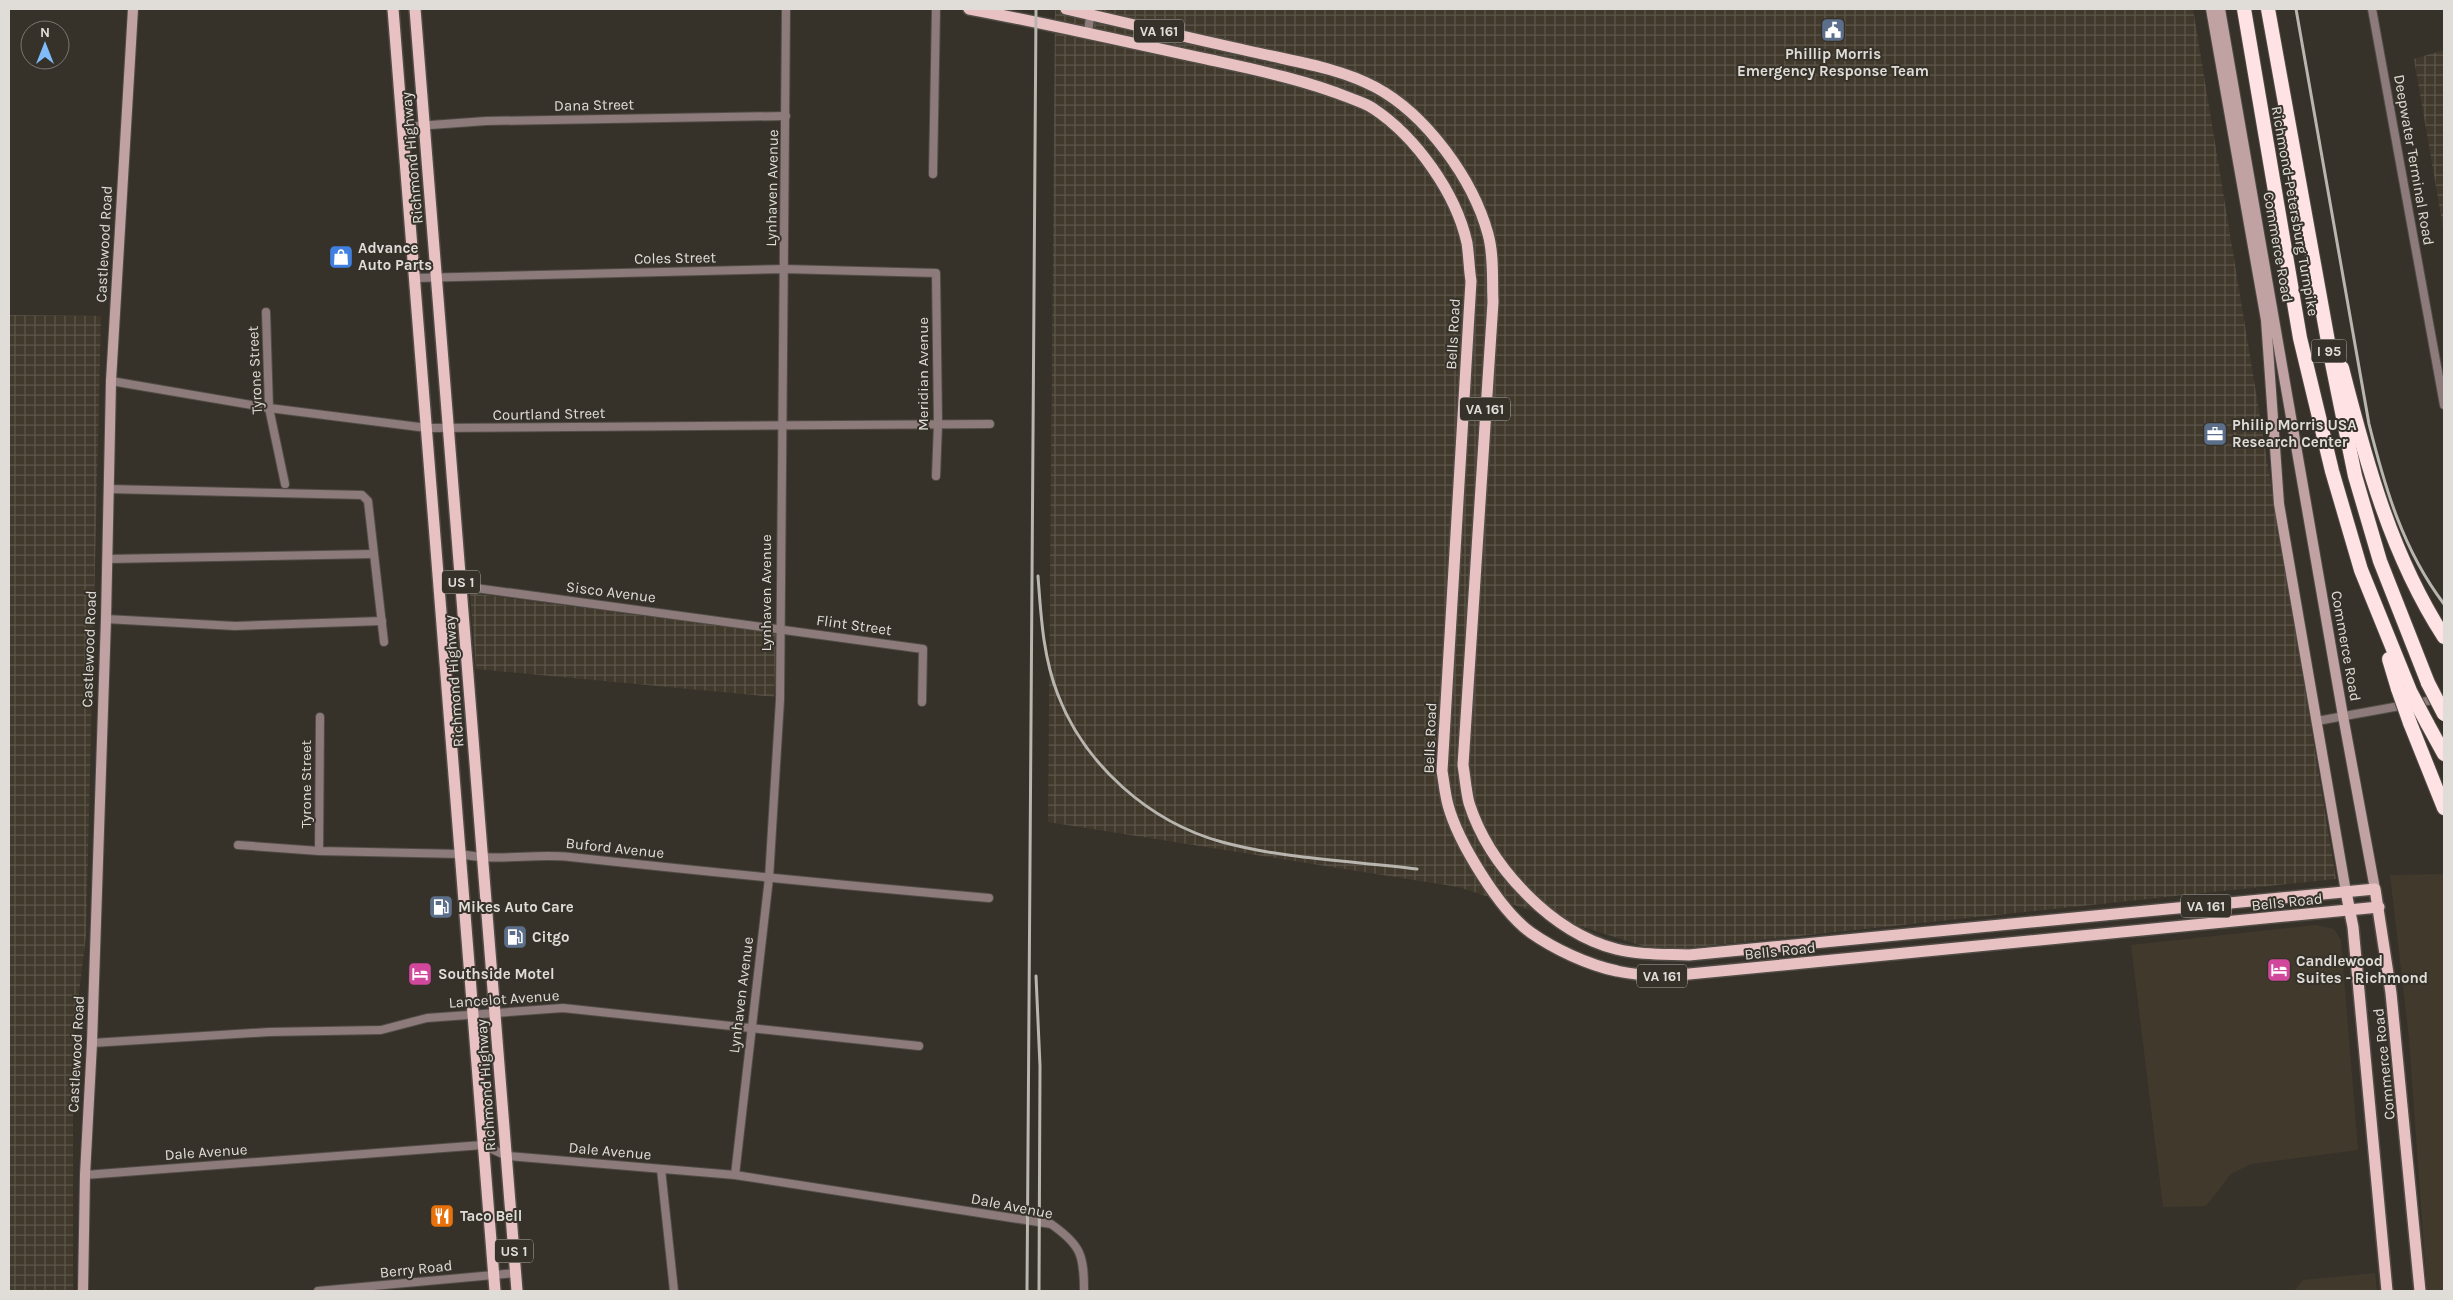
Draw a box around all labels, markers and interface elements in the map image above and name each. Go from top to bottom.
public building icon: Phillip Morris Emergency Response Team [1820,17,1846,43]
north arrow [20,20,70,70]
road number: VA 161 [1134,20,1184,42]
text: N [40,24,50,41]
place label: Phillip Morris Emergency Response Team [1737,45,1929,80]
street label: Deepwater Terminal Road [2390,73,2438,247]
street label: Richmond Highway [397,91,427,225]
street label: Dana Street [554,95,635,115]
street label: Richmond-Petersburg Turnpike [2268,105,2322,317]
street label: Lynhaven Avenue [762,129,782,247]
street label: Castlewood Road [92,185,116,303]
street label: Commerce Road [2259,190,2297,304]
place label: Advance Auto Parts [358,239,432,274]
shop icon: Advance Auto Parts [328,244,354,270]
street label: Coles Street [634,248,716,268]
street label: Bells Road [1442,298,1464,370]
street label: Meridian Avenue [914,317,932,431]
street label: Tyrone Street [244,325,266,415]
road number: I 95 [2312,340,2346,362]
road number: VA 161 [1460,398,1510,420]
street label: Courtland Street [493,404,606,424]
place label: Philip Morris USA Research Center [2232,416,2357,451]
office icon: Philip Morris USA Research Center [2202,421,2228,447]
street label: Lynhaven Avenue [757,534,775,652]
road number: US 1 [442,570,480,594]
street label: Sisco Avenue [565,578,657,606]
street label: Commerce Road [2327,589,2365,703]
street label: Castlewood Road [78,590,100,708]
street label: Flint Street [815,611,893,639]
street label: Richmond Highway [440,614,468,748]
street label: Bells Road [1420,702,1440,774]
street label: Tyrone Street [297,739,315,828]
street label: Buford Avenue [565,834,665,862]
street label: Bells Road [2251,889,2323,915]
fuel station icon: Mikes Auto Care [428,894,454,920]
road number: VA 161 [2181,894,2231,918]
place label: Mikes Auto Care [458,898,574,916]
fuel station icon: Citgo [502,924,528,950]
place label: Citgo [532,928,570,946]
street label: Lynhaven Avenue [725,936,757,1054]
street label: Bells Road [1744,938,1816,964]
place label: Candlewood Suites - Richmond [2296,952,2428,987]
hotel icon: Candlewood Suites - Richmond [2266,957,2292,983]
hotel icon: Southside Motel [407,961,433,987]
road number: VA 161 [1637,964,1687,988]
place label: Southside Motel [438,965,555,983]
street label: Lancelot Avenue [448,986,560,1012]
street label: Castlewood Road [64,995,88,1113]
street label: Commerce Road [2369,1007,2399,1121]
street label: Richmond Highway [472,1018,500,1152]
street label: Dale Avenue [568,1138,652,1164]
street label: Dale Avenue [164,1140,248,1164]
street label: Dale Avenue [970,1189,1054,1223]
restaurant icon: Taco Bell [429,1203,455,1229]
place label: Taco Bell [460,1207,522,1225]
road number: US 1 [495,1240,533,1262]
street label: Berry Road [379,1256,453,1282]

